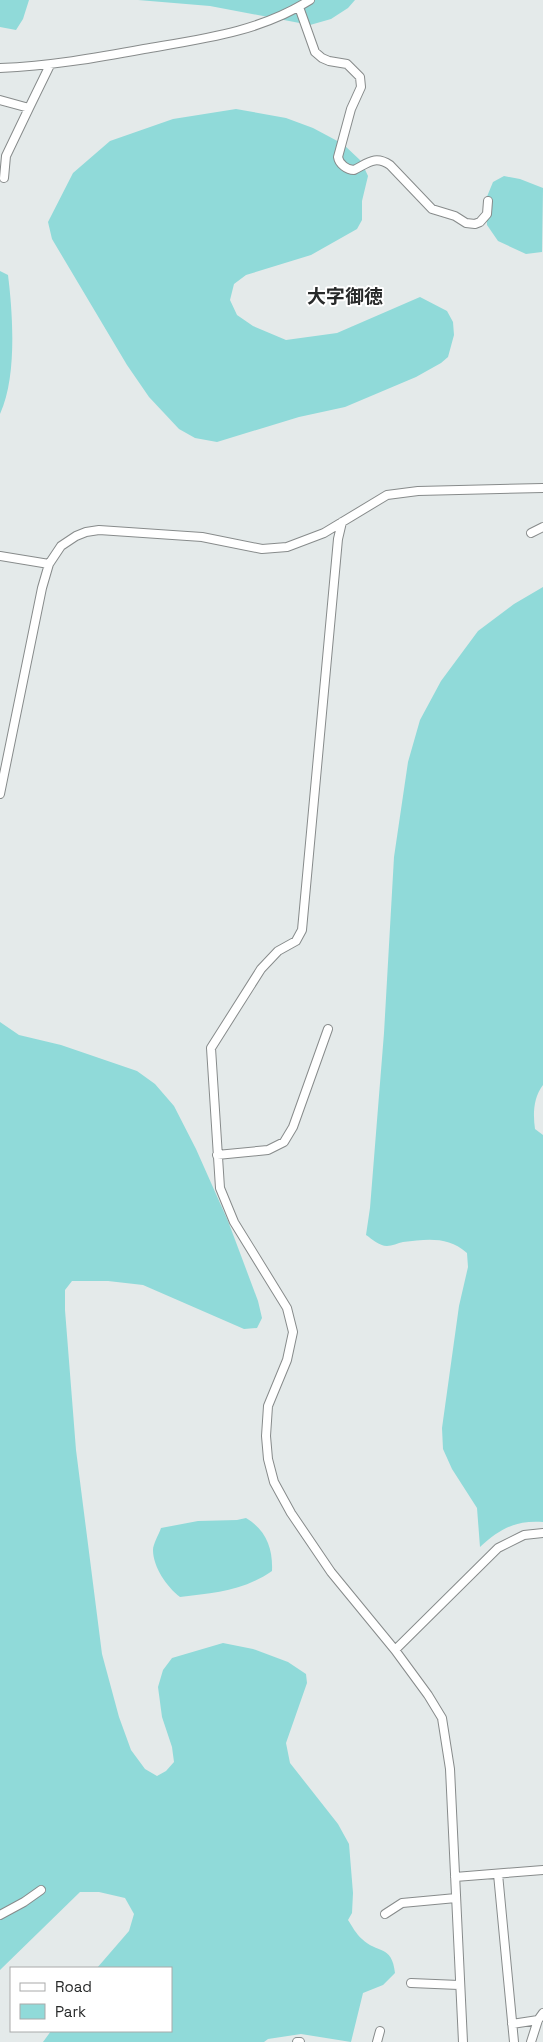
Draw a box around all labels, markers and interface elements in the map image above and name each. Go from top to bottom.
district label: 大字御徳 [307,284,383,309]
legend [10,1967,172,2032]
text: Road [55,1977,92,1996]
text: Park [55,2002,86,2021]

